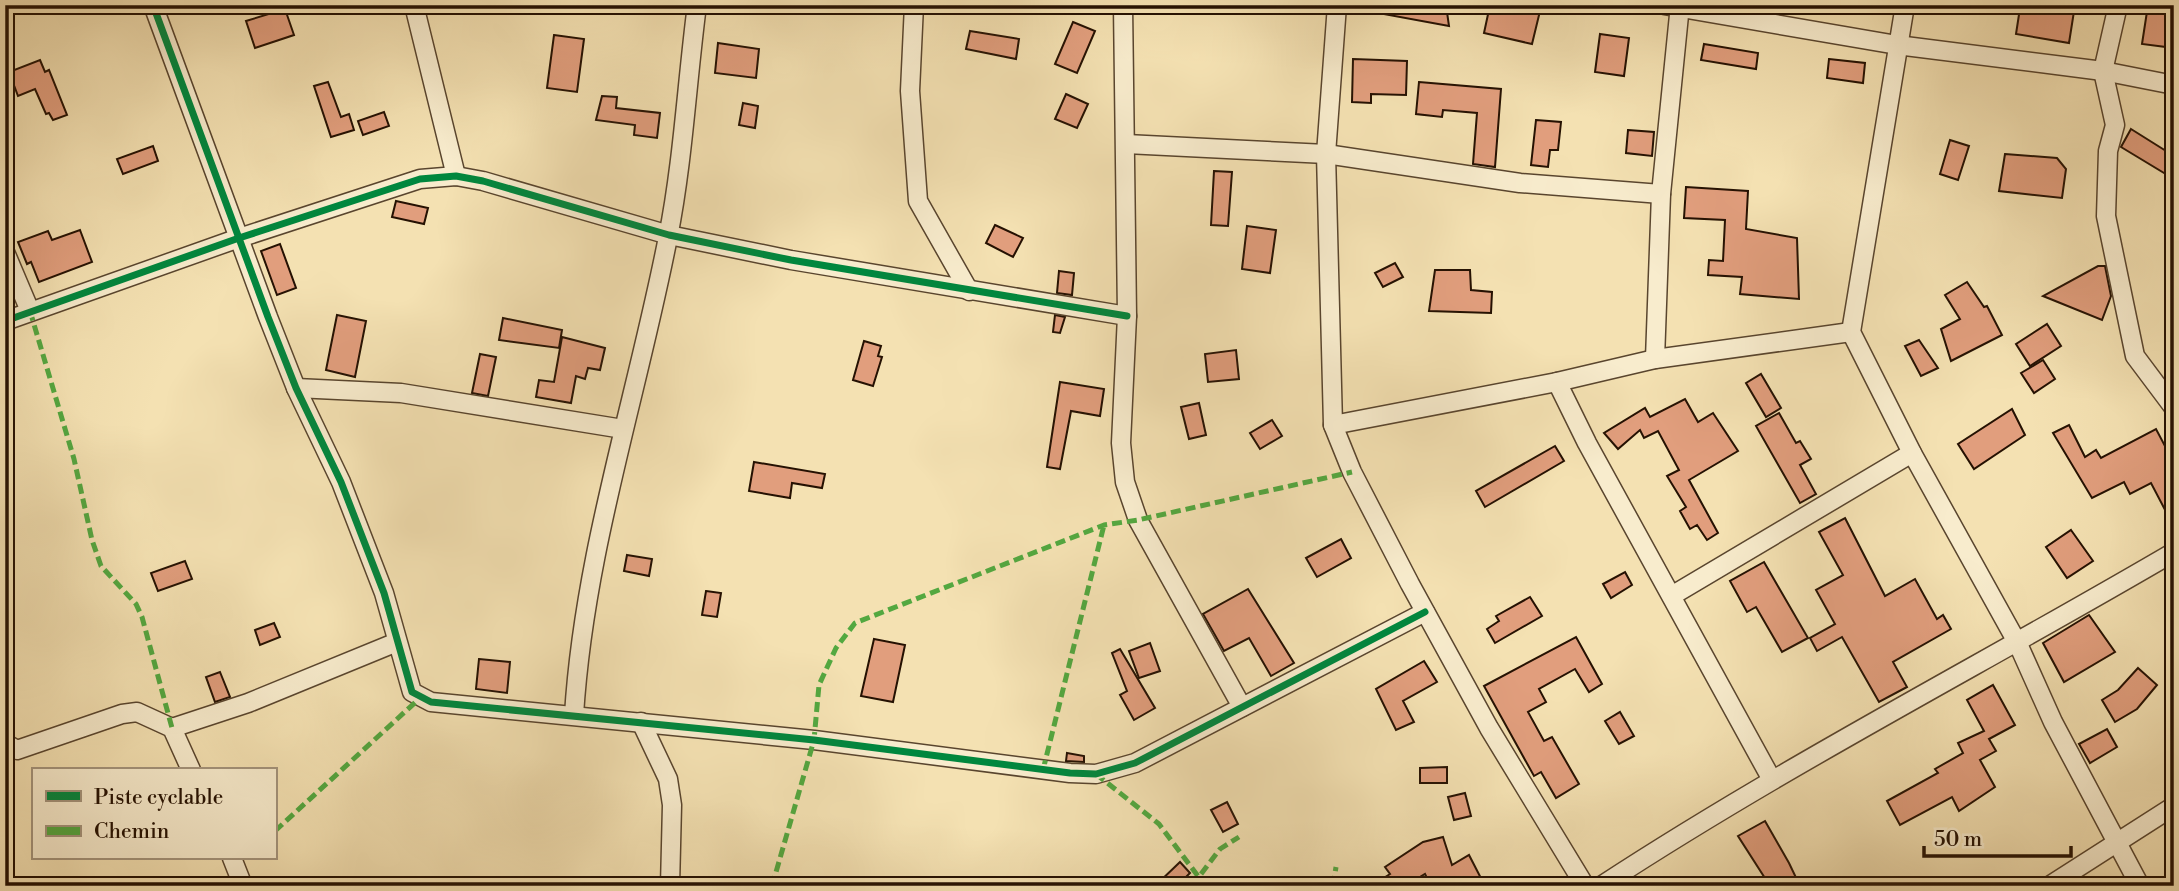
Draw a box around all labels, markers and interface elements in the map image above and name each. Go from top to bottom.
legend [32,768,276,860]
text: Piste cyclable [94,785,223,811]
scale bar [1924,814,2070,858]
text: Chemin [94,819,170,845]
text: 50 m [1934,827,1982,853]

